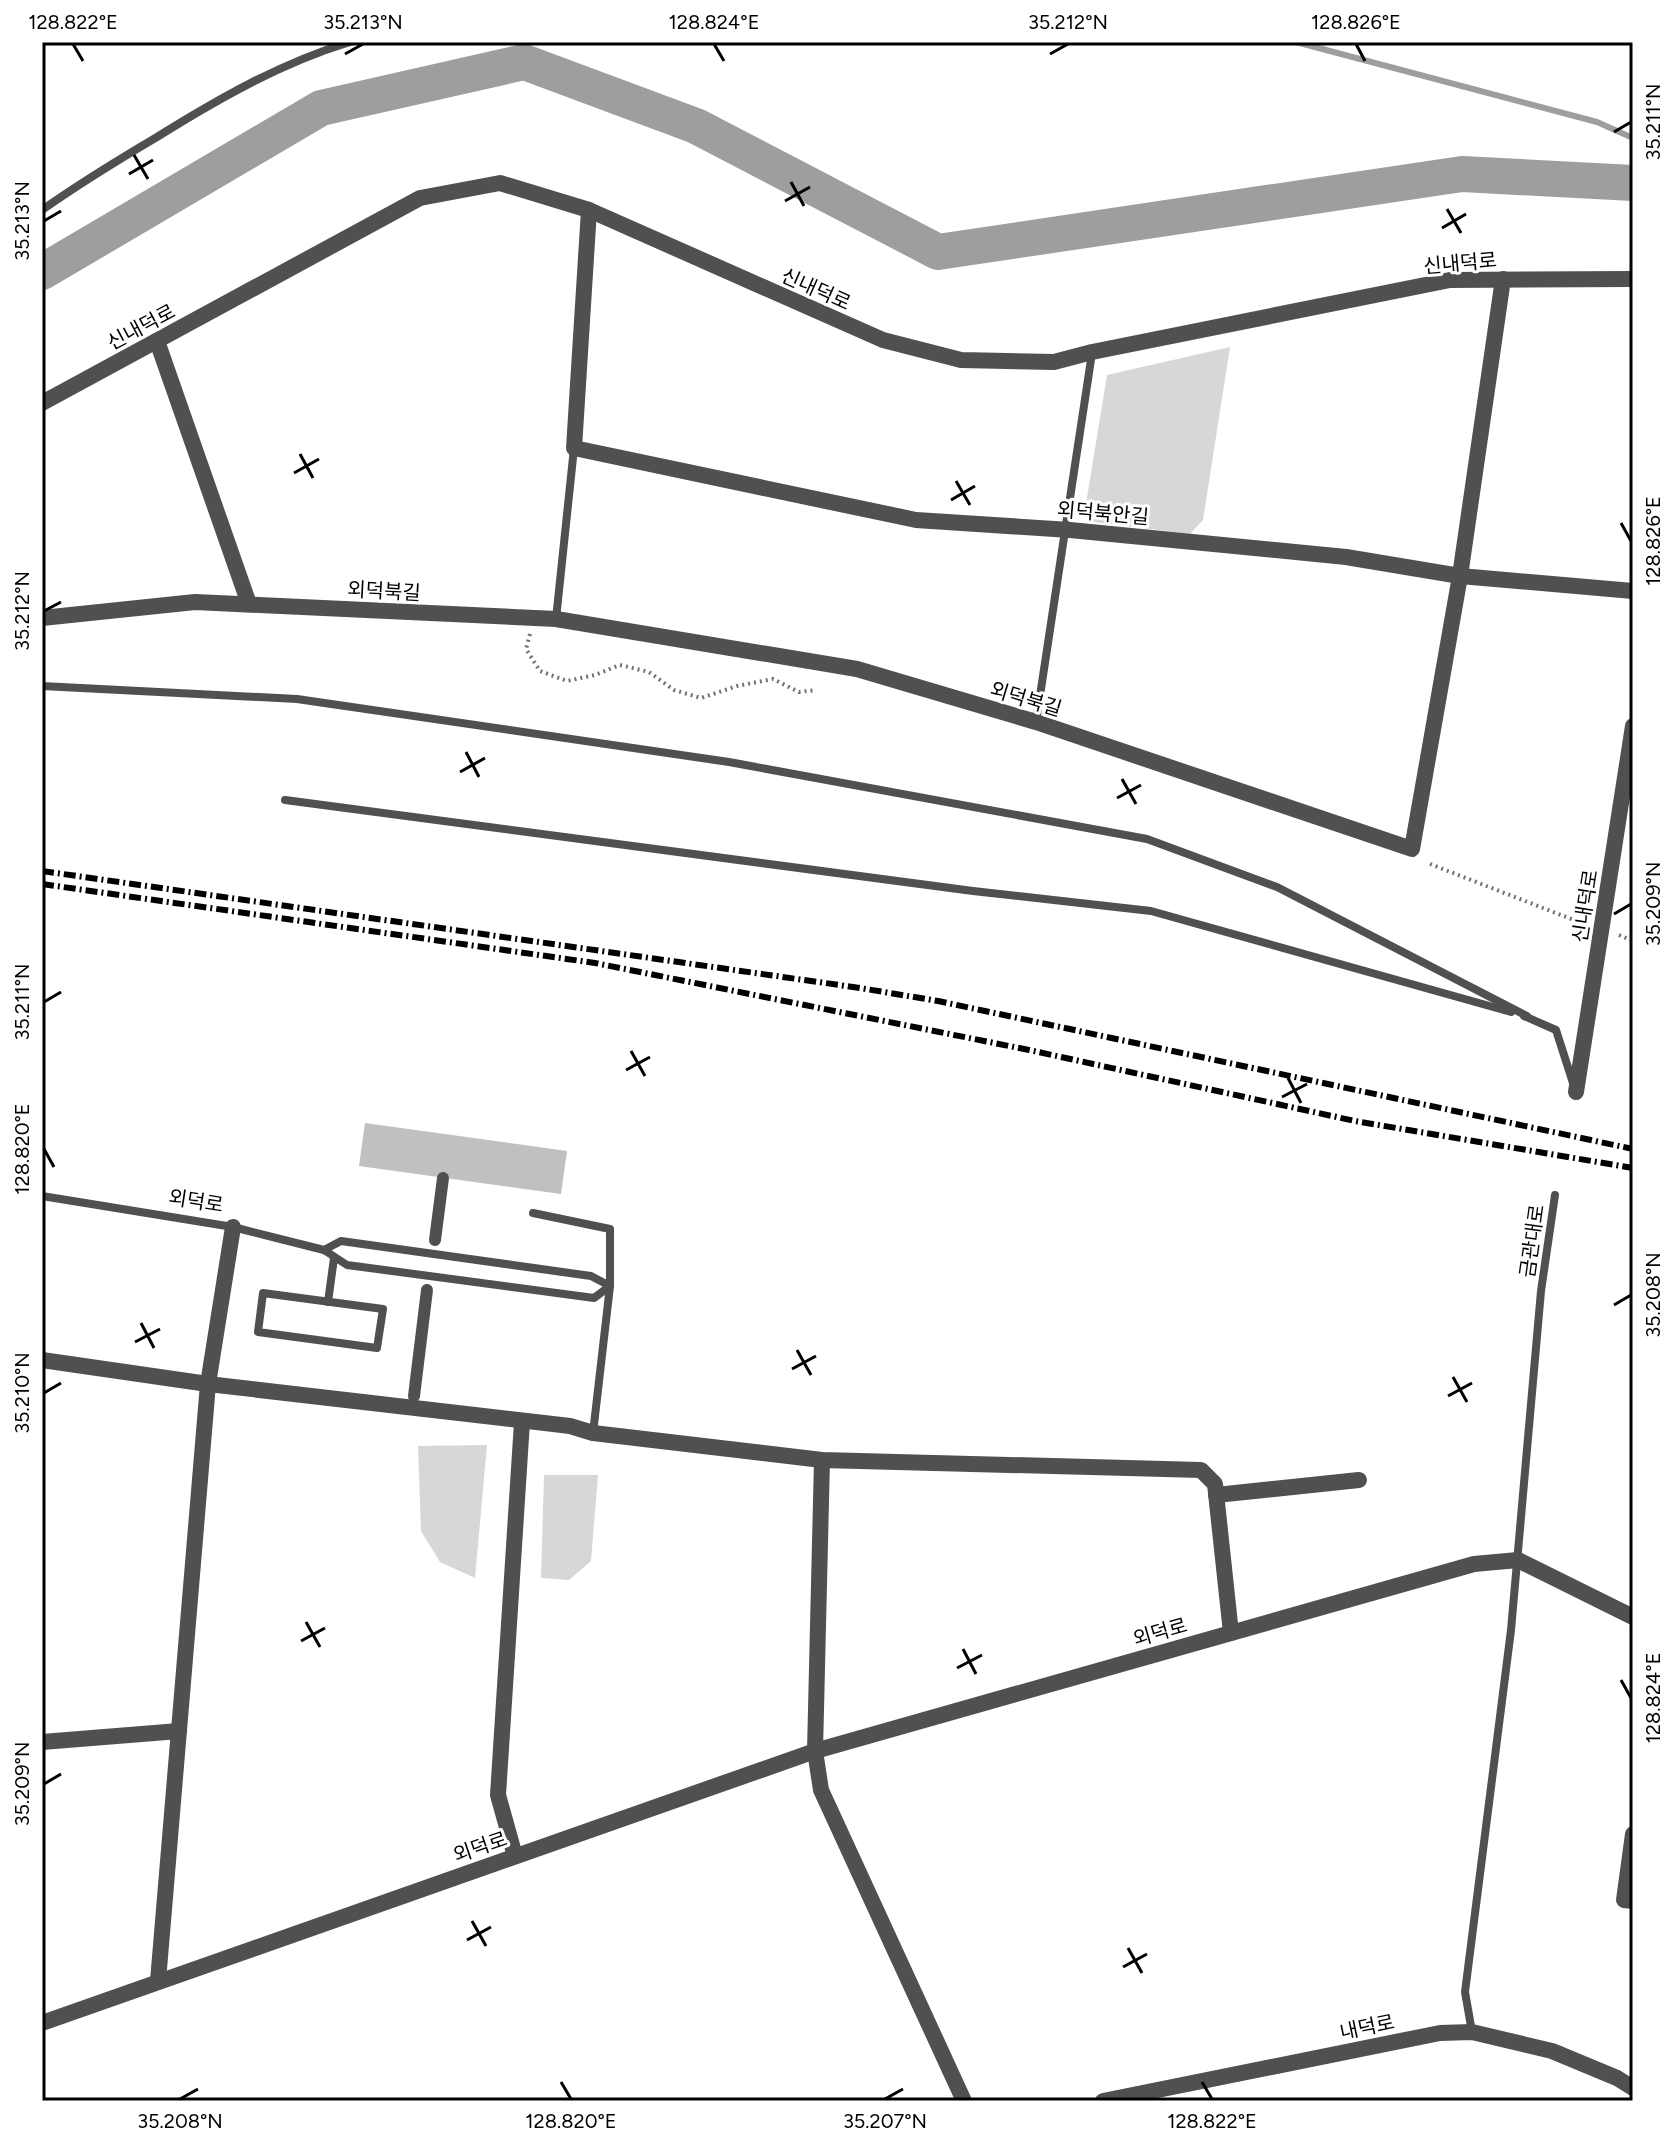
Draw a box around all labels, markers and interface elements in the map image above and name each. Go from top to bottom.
text: 128.822°E [28,10,118,34]
text: 35.213°N [323,10,403,34]
text: 128.824°E [669,10,759,34]
text: 35.212°N [1028,10,1108,34]
text: 128.826°E [1311,10,1401,34]
text: 35.211°N [1641,83,1665,161]
text: 35.213°N [10,181,34,261]
street label: 신내덕로 [1422,248,1498,278]
street label: 신내덕로 [777,263,855,315]
street label: 신내덕로 [103,299,179,355]
text: 128.826°E [1641,496,1665,586]
street label: 외덕북안길 [1056,497,1150,529]
text: 35.212°N [10,571,34,651]
street label: 외덕북길 [347,577,421,605]
street label: 외덕북길 [987,677,1065,721]
text: 35.209°N [1641,862,1665,946]
street label: 신내덕로 [1567,868,1603,944]
text: 35.211°N [10,963,34,1041]
text: 128.820°E [10,1103,34,1195]
street label: 외덕로 [167,1185,225,1217]
street label: 금관대로 [1515,1203,1549,1279]
text: 35.208°N [1641,1252,1665,1338]
text: 35.210°N [10,1352,34,1434]
street label: 외덕로 [1130,1613,1190,1651]
text: 128.824°E [1641,1653,1665,1743]
text: 35.209°N [10,1742,34,1826]
street label: 외덕로 [450,1827,510,1867]
street label: 내덕로 [1338,2010,1396,2044]
text: 35.208°N [137,2109,223,2133]
text: 128.820°E [525,2109,617,2133]
text: 35.207°N [843,2109,927,2133]
text: 128.822°E [1167,2109,1257,2133]

